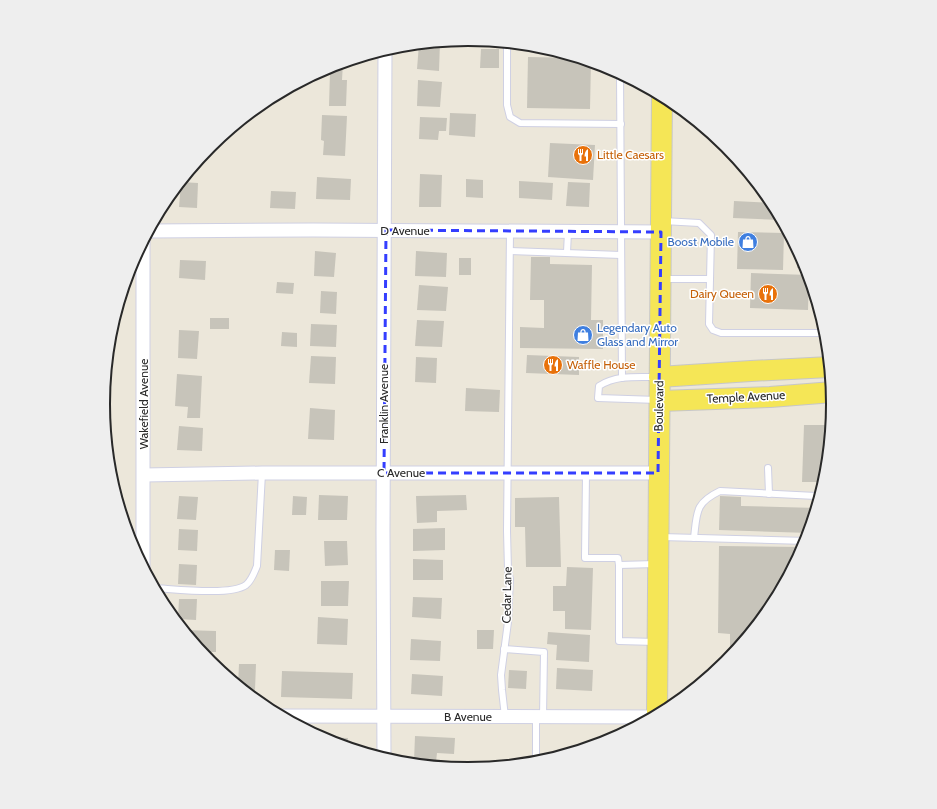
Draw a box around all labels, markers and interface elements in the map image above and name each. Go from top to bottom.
restaurant icon: Little Caesars [572,144,594,166]
place label: Little Caesars [597,147,664,162]
street label: D Avenue [380,223,430,238]
shop icon: Boost Mobile [737,231,759,253]
place label: Boost Mobile [668,234,734,249]
restaurant icon: Dairy Queen [757,283,779,305]
place label: Dairy Queen [690,286,754,301]
place label: Legendary Auto Glass and Mirror [597,320,678,349]
shop icon: Legendary Auto Glass and Mirror [572,324,594,346]
restaurant icon: Waffle House [542,354,564,376]
place label: Waffle House [567,357,635,372]
street label: Wakefield Avenue [136,359,151,449]
street label: Franklin Avenue [376,364,391,444]
street label: Boulevard [651,380,666,432]
street label: Temple Avenue [706,387,786,406]
street label: C Avenue [377,465,425,480]
street label: Cedar Lane [499,566,514,624]
street label: B Avenue [444,709,492,724]

